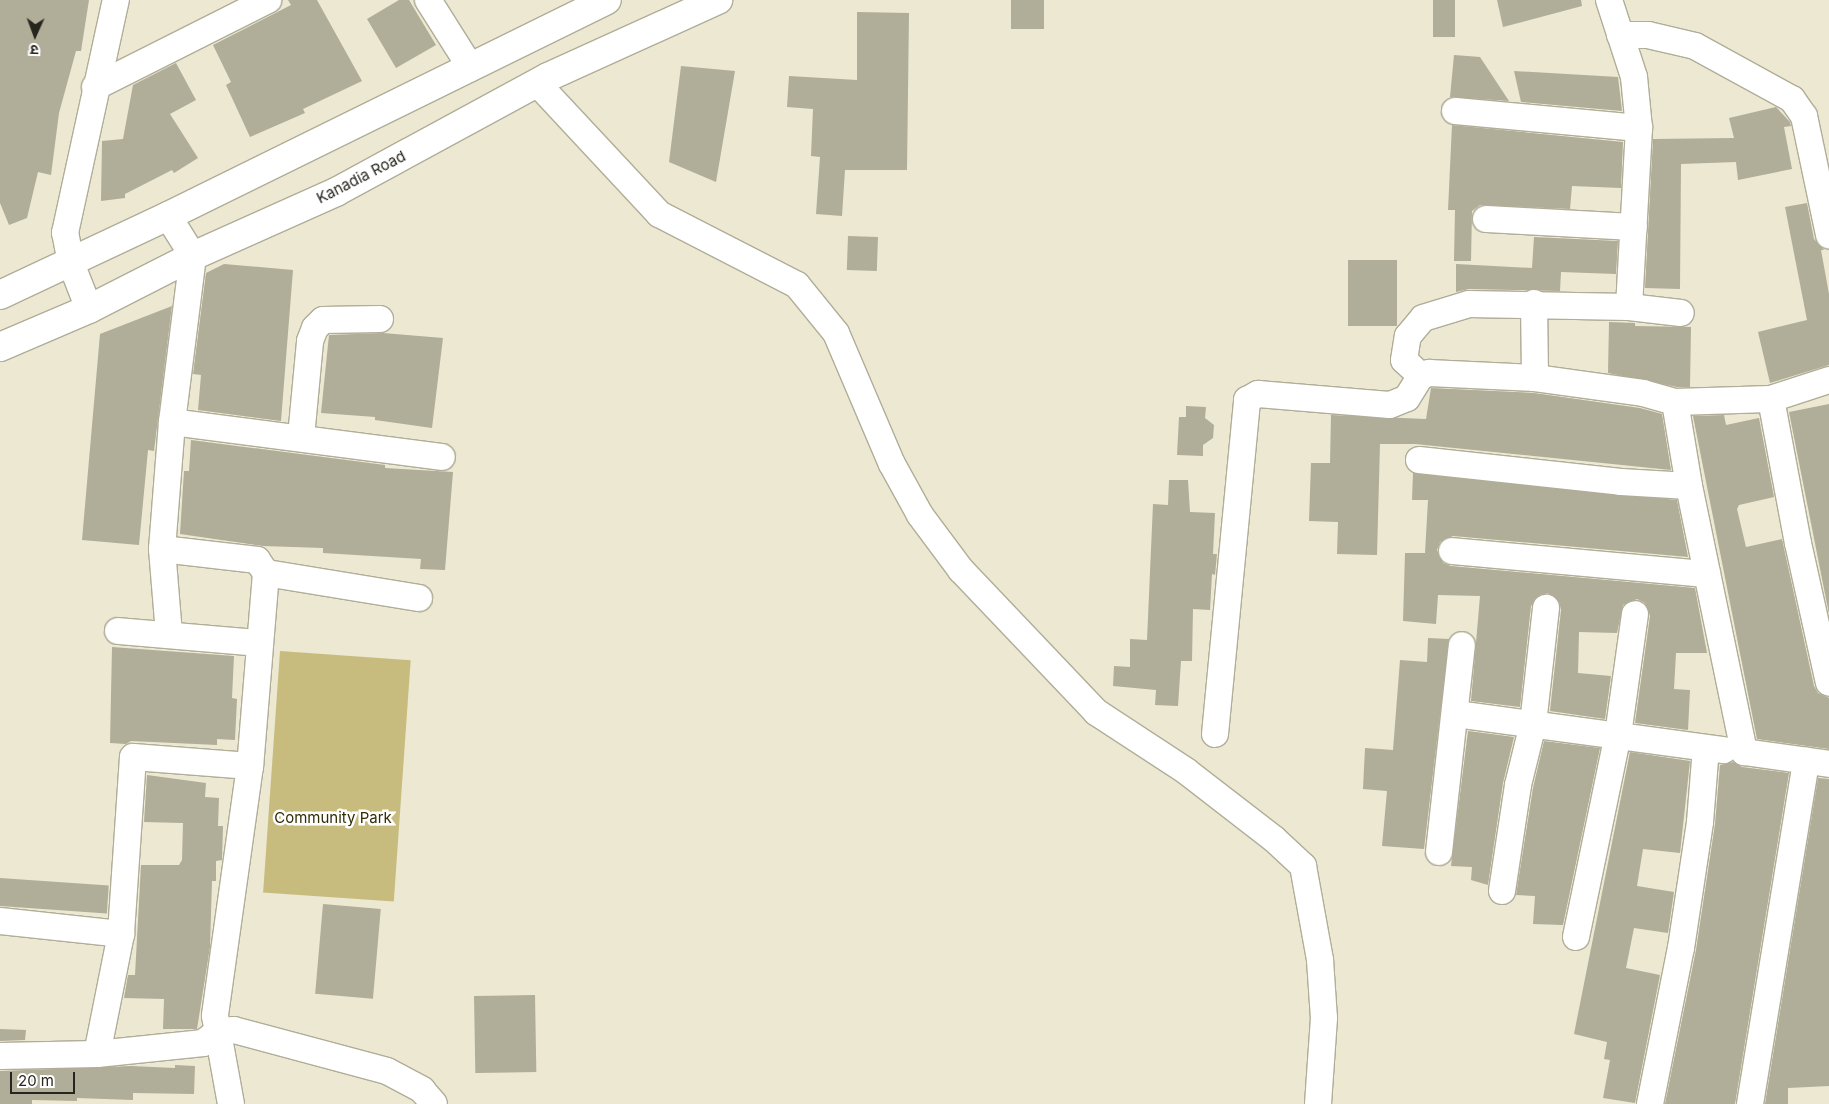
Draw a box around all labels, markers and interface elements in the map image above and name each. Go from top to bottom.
north arrow [10,10,60,60]
text: उ [30,42,39,59]
street label: Kanadia Road [314,147,408,207]
park label: Community Park [274,809,392,827]
scale bar [12,1062,78,1094]
text: 20 m [18,1071,54,1090]

